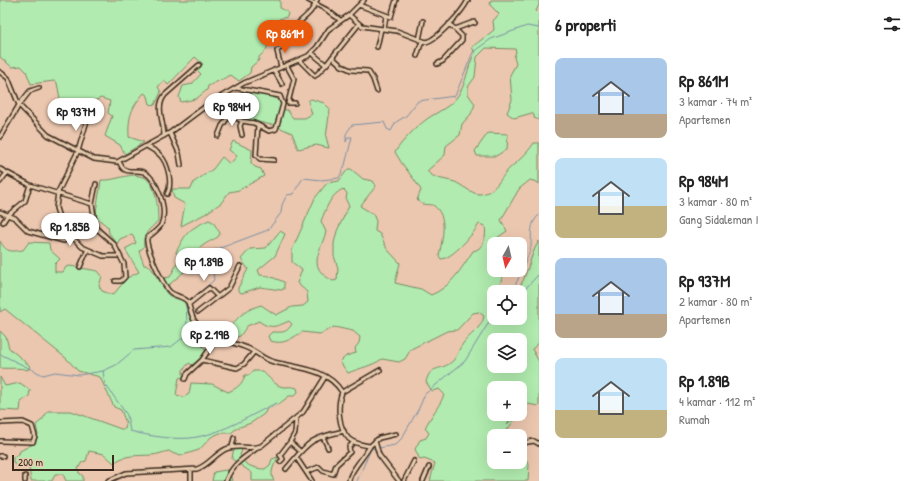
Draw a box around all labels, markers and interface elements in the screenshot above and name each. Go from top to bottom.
text: 6 properti [555,13,617,36]
icon: filters [881,13,903,35]
pin: Rp 861M [248,20,322,54]
text: Rp 861M [266,24,304,42]
text: Rp 861M [679,69,728,92]
icon: home [587,74,635,122]
text: 3 kamar · 74 m² [679,92,752,110]
pin: Rp 984M [195,93,269,127]
text: Rp 984M [213,97,251,115]
pin: Rp 937M [39,98,113,132]
text: Rp 937M [56,102,96,120]
text: Apartemen [679,110,731,128]
text: Rp 984M [679,169,728,192]
icon: home [587,174,635,222]
text: 3 kamar · 80 m² [679,192,752,210]
text: Gang Sidaleman I [679,210,759,228]
pin: Rp 1.85B [29,213,111,247]
text: Rp 1.85B [50,217,90,235]
north arrow [487,237,527,277]
map controls [487,237,527,469]
pin: Rp 1.89B [163,248,245,282]
text: Rp 1.89B [185,252,223,270]
text: Rp 937M [679,269,730,292]
icon: home [587,274,635,322]
button: locate [487,285,527,325]
text: 2 kamar · 80 m² [679,292,752,310]
text: Apartemen [679,310,731,328]
pin: Rp 2.19B [169,321,251,355]
text: Rp 2.19B [190,325,230,343]
button: layers [487,333,527,373]
text: Rp 1.89B [679,369,730,392]
icon: home [587,374,635,422]
button: + [487,381,527,421]
text: 4 kamar · 112 m² [679,392,755,410]
text: Rumah [679,410,710,428]
button: − [487,429,527,469]
scale bar [12,453,114,472]
text: 200 m [18,455,43,469]

